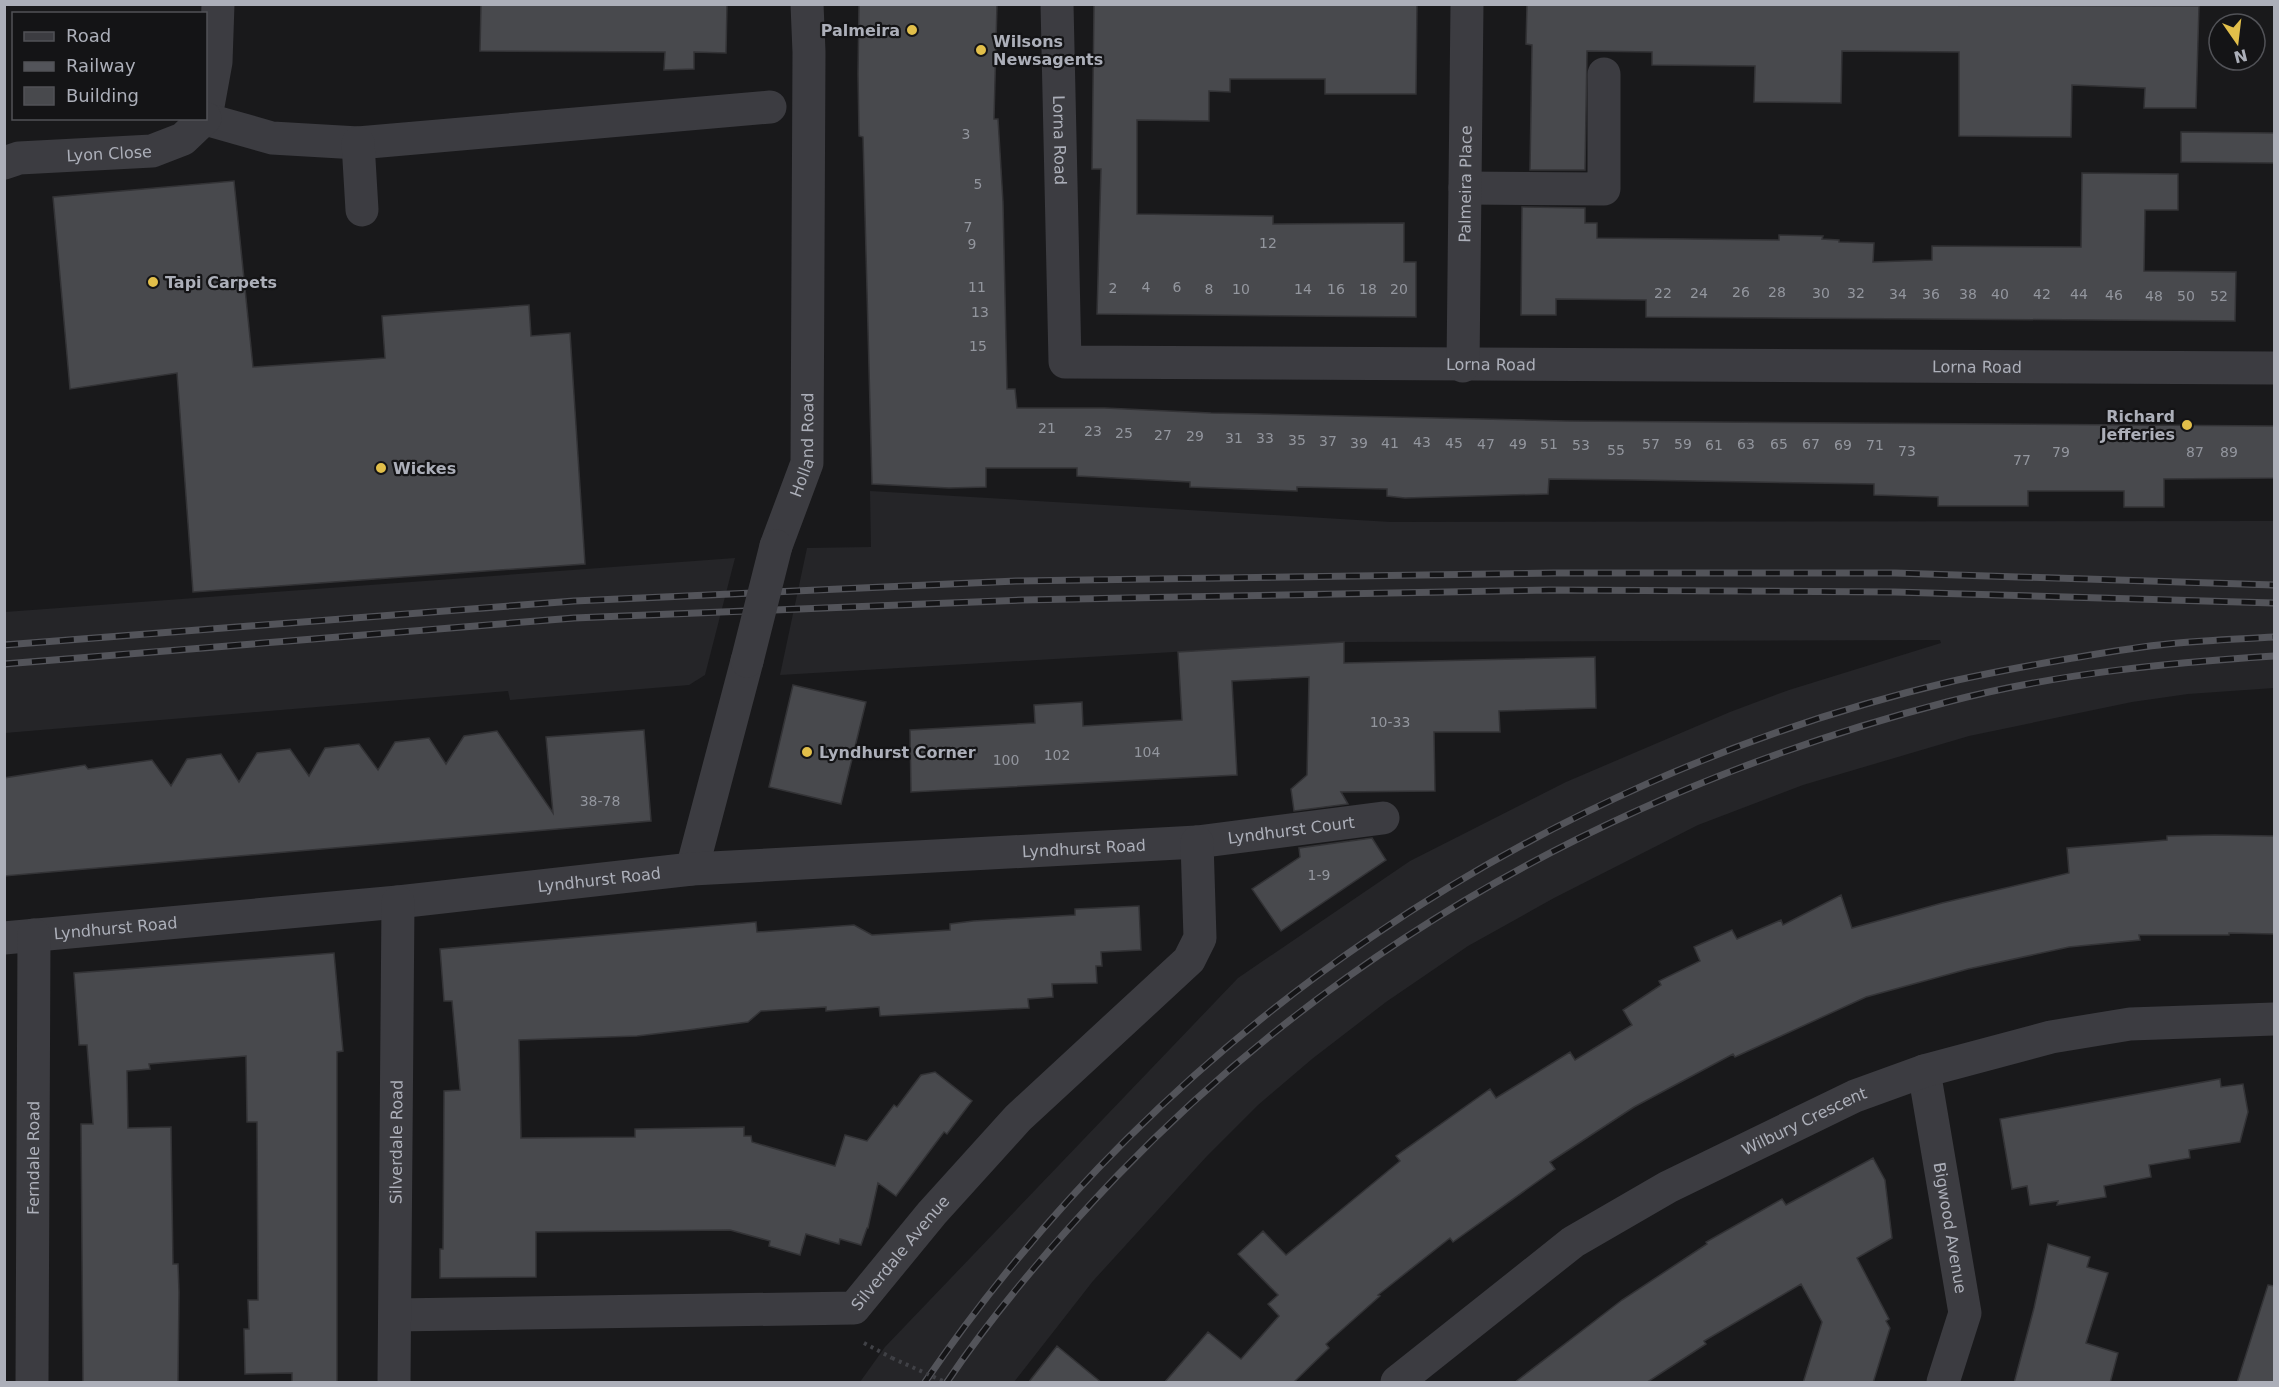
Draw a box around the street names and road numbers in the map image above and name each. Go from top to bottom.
street label: Lorna Road [1050,95,1071,185]
street label: Palmeira Place [1455,125,1475,243]
street label: Lyon Close [66,142,152,165]
street label: Lorna Road [1446,354,1536,374]
street label: Lorna Road [1932,357,2022,376]
street label: Holland Road [786,393,818,500]
street label: Lyndhurst Court [1226,812,1356,847]
street label: Lyndhurst Road [1022,835,1146,861]
street label: Lyndhurst Road [536,863,662,896]
street label: Lyndhurst Road [53,913,178,943]
street label: Silverdale Road [386,1080,406,1204]
street label: Wilbury Crescent [1739,1083,1869,1159]
street label: Ferndale Road [23,1101,43,1215]
street label: Bigwood Avenue [1930,1161,1971,1295]
street label: Silverdale Avenue [847,1191,953,1314]

